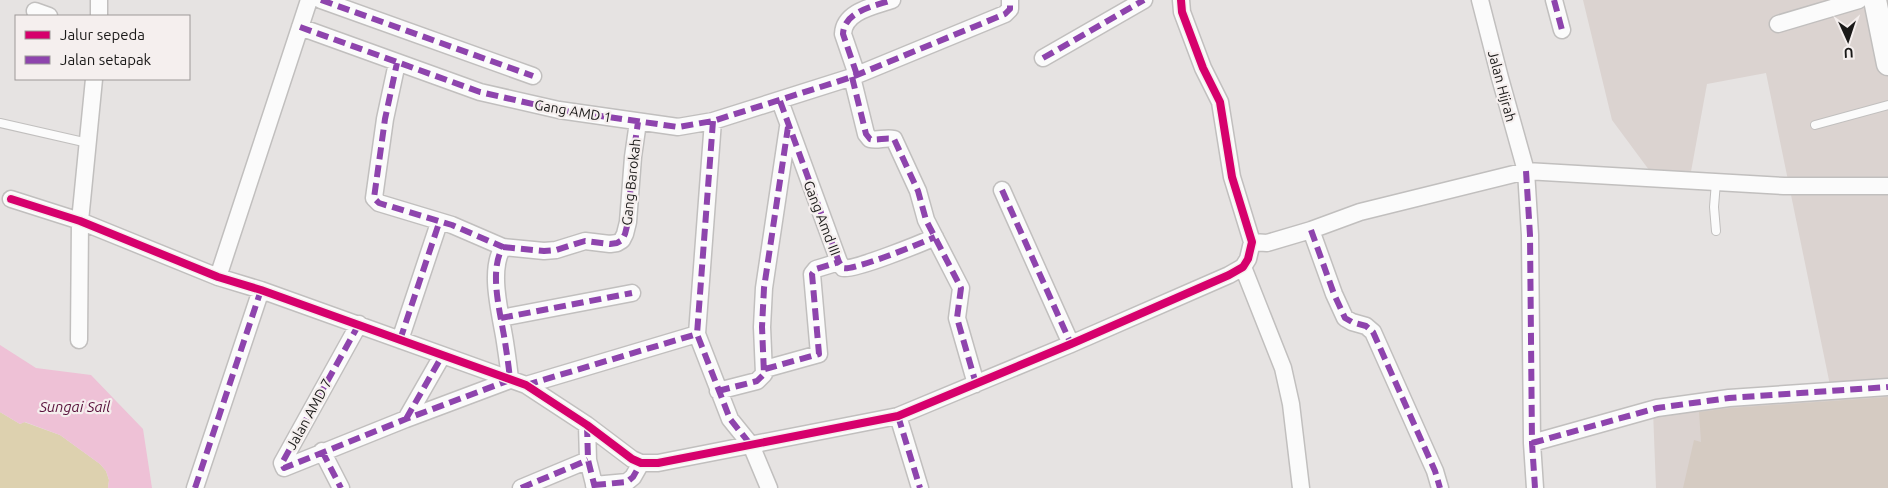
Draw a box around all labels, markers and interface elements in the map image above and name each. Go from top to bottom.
legend [15,15,190,80]
north arrow [1823,15,1873,65]
text: Jalur sepeda [60,26,145,43]
text: U [1843,45,1854,61]
street label: Jalan Hijrah [1485,49,1519,123]
text: Jalan setapak [60,51,152,68]
street label: Gang AMD 1 [533,96,613,126]
street label: Gang Barokah [618,138,644,226]
street label: Gang Amd III [800,178,844,258]
street label: Jalan AMD 7 [283,376,335,452]
water label: Sungai Sail [38,398,111,415]

